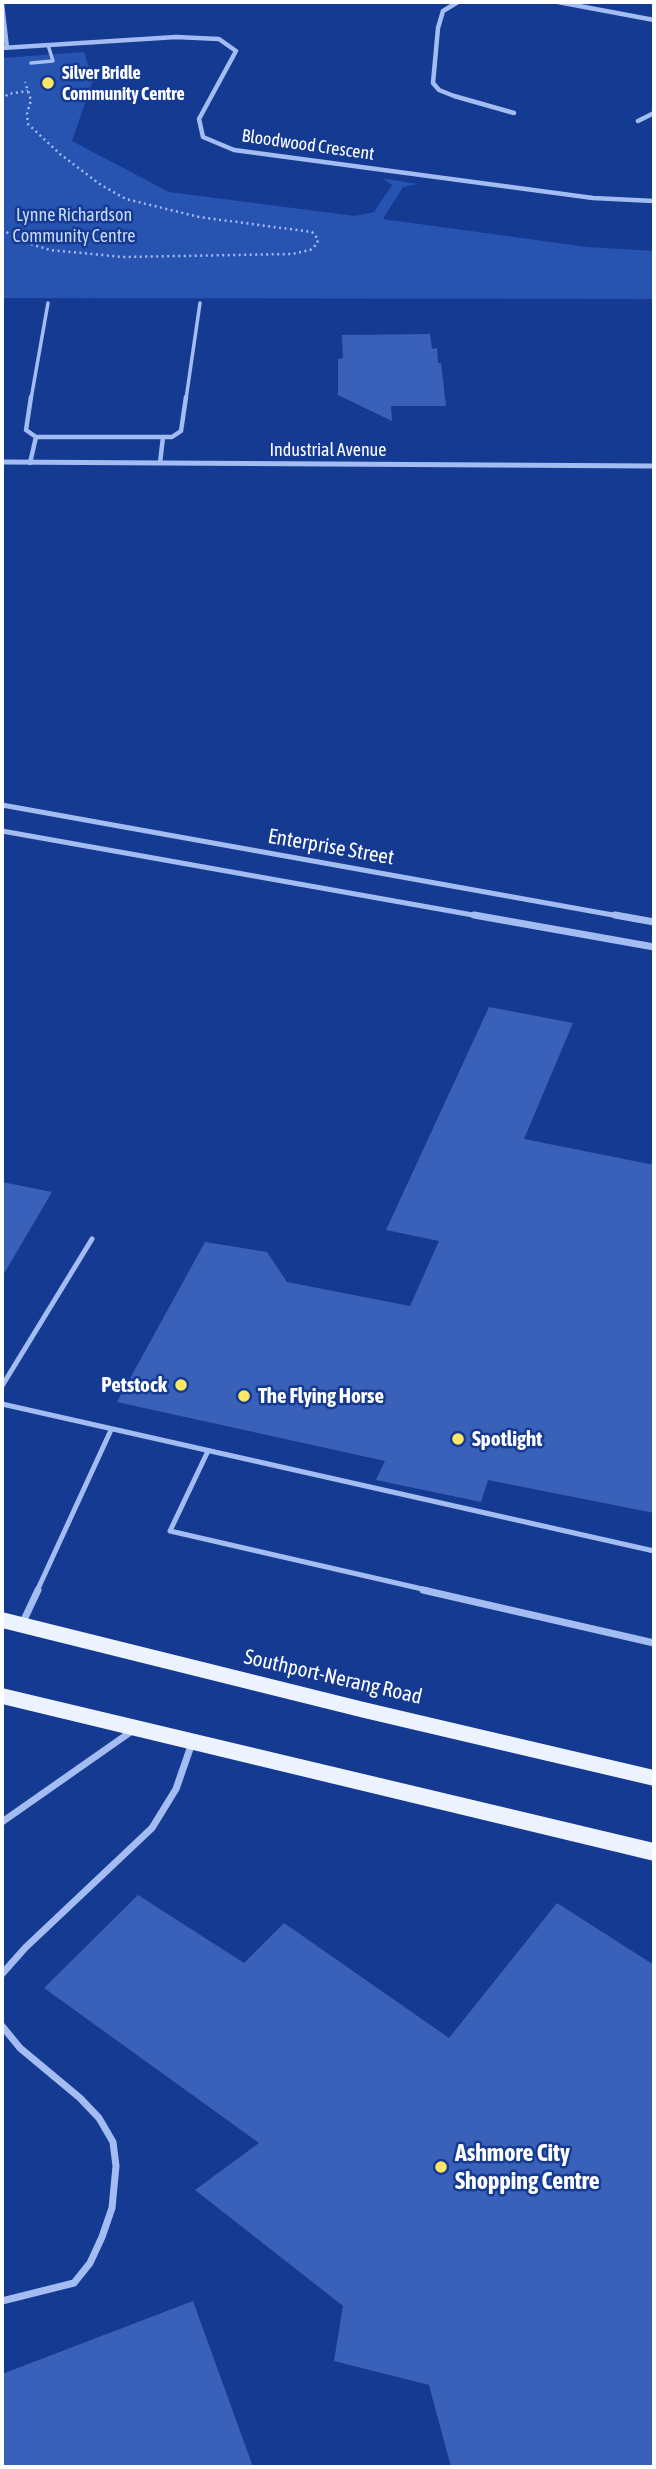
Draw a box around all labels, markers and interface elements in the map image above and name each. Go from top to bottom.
place label: Silver Bridle Community Centre [62,62,185,104]
marker: Silver Bridle Community Centre [40,75,56,91]
street label: Bloodwood Crescent [240,125,376,165]
park label: Lynne Richardson Community Centre [13,204,135,246]
street label: Industrial Avenue [270,439,386,461]
street label: Enterprise Street [266,824,396,870]
place label: Petstock [101,1372,167,1398]
marker: Petstock [173,1377,189,1393]
place label: The Flying Horse [258,1383,384,1409]
marker: The Flying Horse [236,1388,252,1404]
place label: Spotlight [472,1426,542,1452]
marker: Spotlight [450,1431,466,1447]
street label: Southport-Nerang Road [242,1644,424,1710]
place label: Ashmore City Shopping Centre [455,2139,600,2195]
marker: Ashmore City Shopping Centre [433,2159,449,2175]

